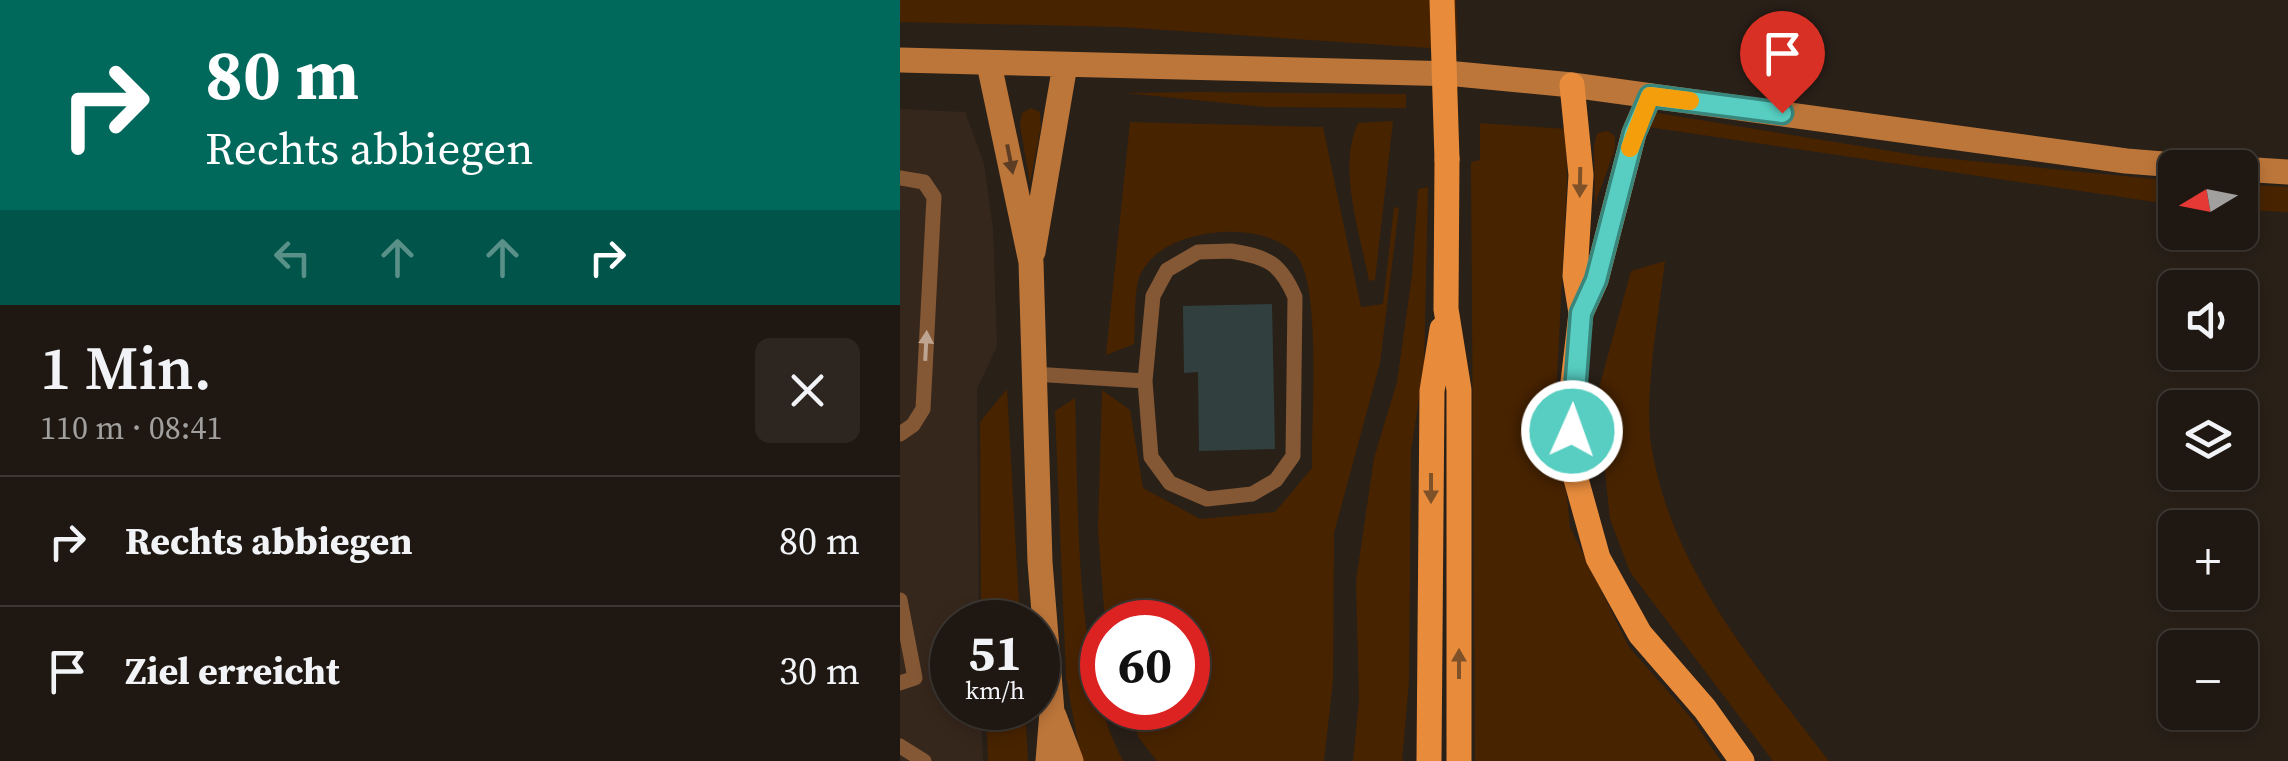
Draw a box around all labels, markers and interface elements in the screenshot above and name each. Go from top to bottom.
pin [1740,11,1825,114]
text: 80 m [205,26,359,122]
icon: arrive [1755,26,1810,81]
icon: right [40,40,170,170]
text: Rechts abbiegen [205,117,534,179]
one-way arrow [1003,144,1019,175]
north arrow [2158,150,2258,250]
map controls [2158,150,2258,730]
one-way arrow [1571,167,1587,199]
icon: left [265,230,320,285]
icon: ahead [370,230,425,285]
icon: ahead [475,230,530,285]
icon: right [580,230,635,285]
button: sound [2158,270,2258,370]
text: 1 Min. [40,327,212,409]
one-way arrow [919,330,935,362]
button: close [755,338,860,443]
position arrow [1520,379,1624,483]
button: layers [2158,390,2258,490]
text: 110 m · 08:41 [40,406,222,450]
one-way arrow [1423,473,1439,505]
button: + [2158,510,2258,610]
icon: right [40,514,95,569]
text: Rechts abbiegen [125,515,413,567]
text: 80 m [779,515,860,567]
speed limit sign: 60 [1080,600,1210,730]
text: 51 [968,618,1022,687]
button: − [2158,630,2258,730]
icon: arrive [40,644,95,699]
text: Ziel erreicht [125,645,340,697]
text: 30 m [779,645,860,697]
one-way arrow [1451,647,1467,679]
text: km/h [965,673,1025,707]

